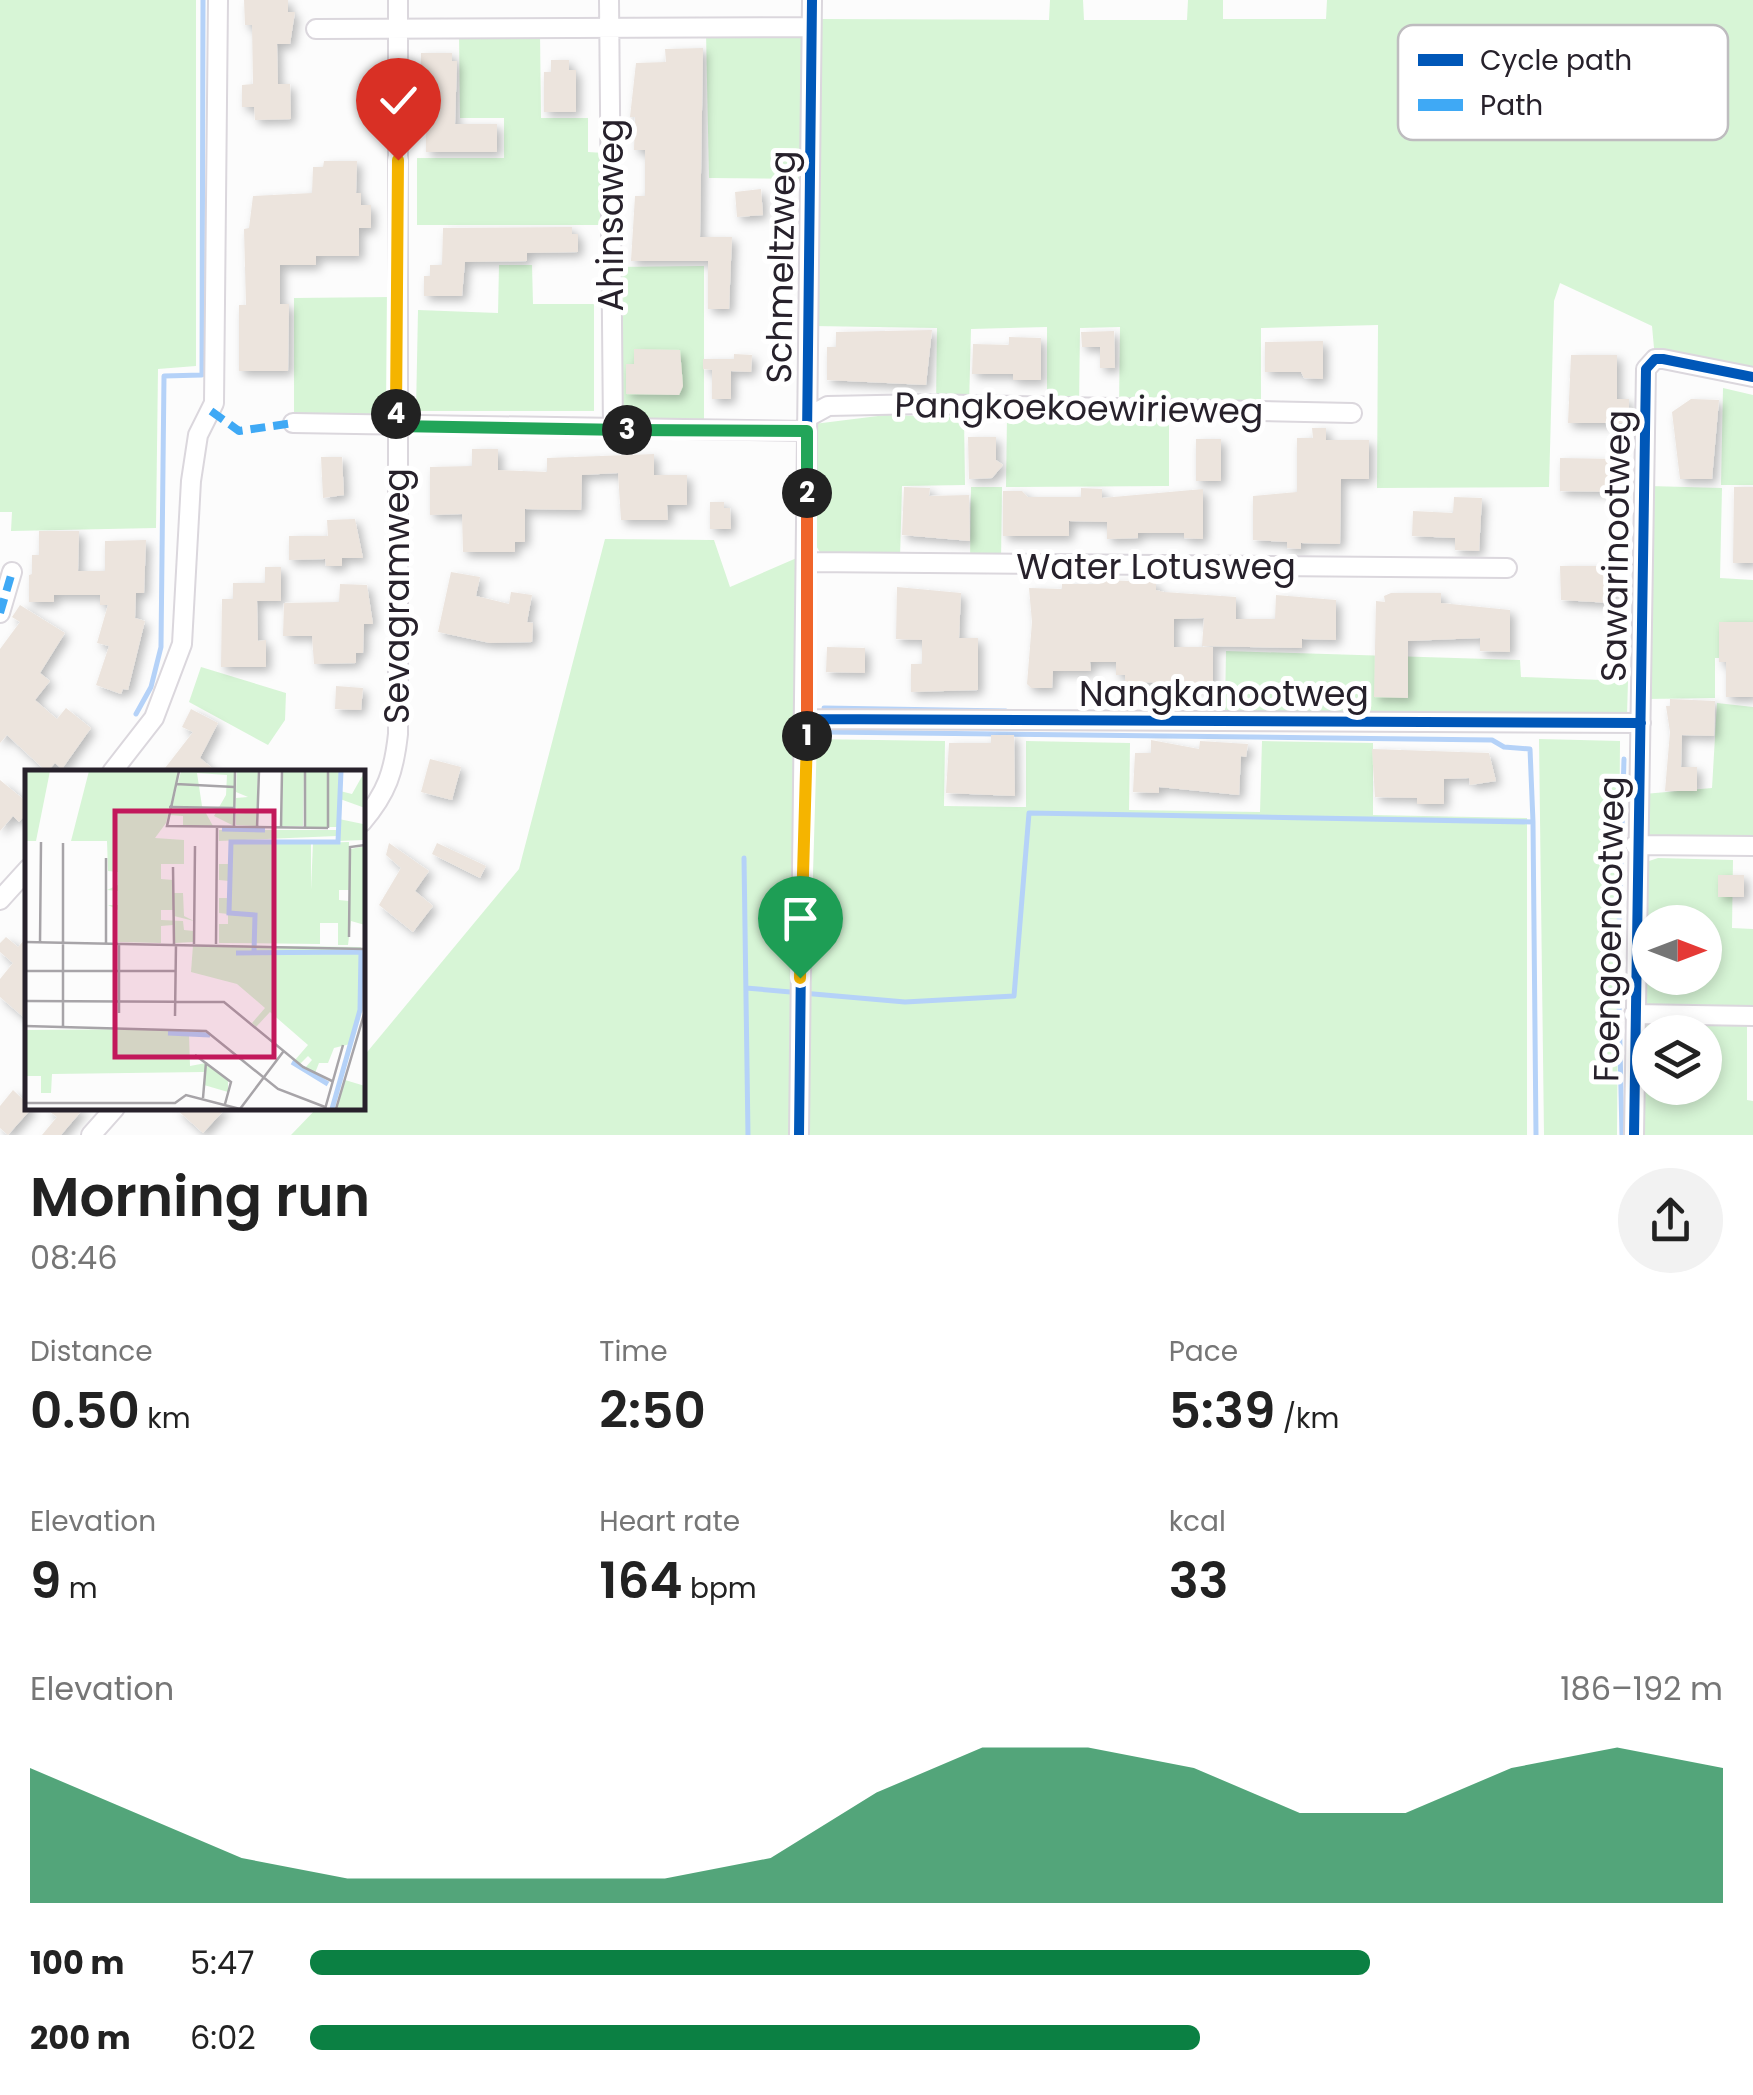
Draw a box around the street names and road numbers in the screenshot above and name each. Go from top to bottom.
street label: Ahinsaweg [586,119,635,312]
street label: Schmeltzweg [754,150,807,384]
street label: Pangkoekoewirieweg [894,380,1264,435]
street label: Sawarinootweg [1589,409,1642,683]
street label: Sevagramweg [372,468,421,724]
street label: Water Lotusweg [1016,542,1296,591]
street label: Nangkanootweg [1079,669,1369,718]
street label: Foengoenootweg [1581,776,1636,1082]

